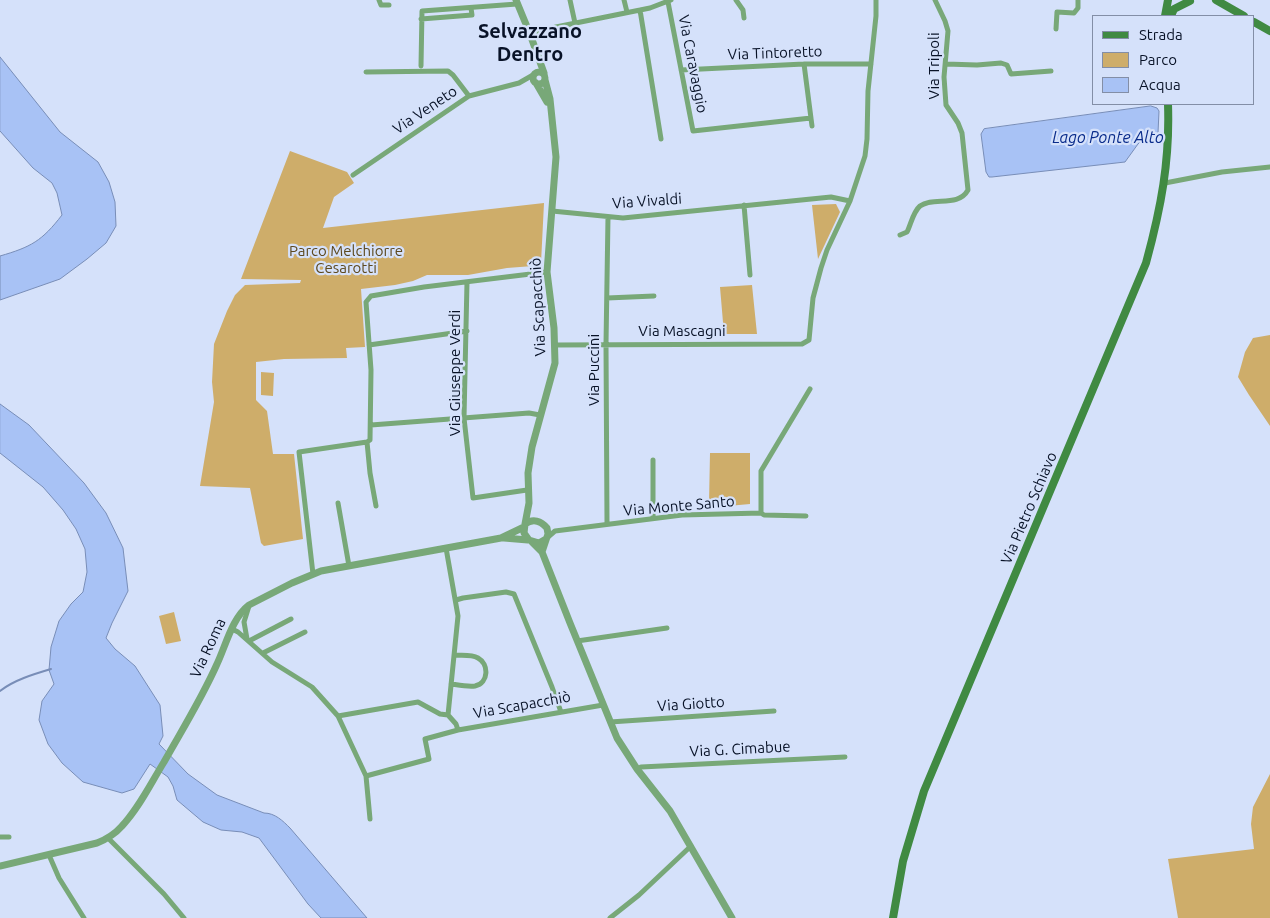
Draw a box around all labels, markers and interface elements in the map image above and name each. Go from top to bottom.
street label: Via Caravaggio [675,13,711,115]
legend [1092,15,1255,105]
district label: Selvazzano Dentro [478,19,582,66]
text: Strada [1139,26,1183,43]
street label: Via Tripoli [925,32,943,100]
street label: Via Tintoretto [727,42,823,64]
text: Parco [1139,51,1177,68]
text: Acqua [1139,76,1181,93]
street label: Via Veneto [389,82,461,138]
water label: Lago Ponte Alto [1052,128,1164,148]
street label: Via Vivaldi [612,190,682,212]
park label: Parco Melchiorre Cesarotti [289,242,403,277]
street label: Via Scapacchiò [526,257,550,357]
street label: Via Giuseppe Verdi [446,310,464,436]
street label: Via Mascagni [638,322,726,340]
street label: Via Puccini [585,334,603,406]
street label: Via Pietro Schiavo [997,449,1061,567]
street label: Via Monte Santo [623,492,735,520]
street label: Via Roma [186,615,230,681]
street label: Via Scapacchiò [472,688,572,722]
street label: Via Giotto [657,693,725,715]
street label: Via G. Cimabue [689,737,791,761]

